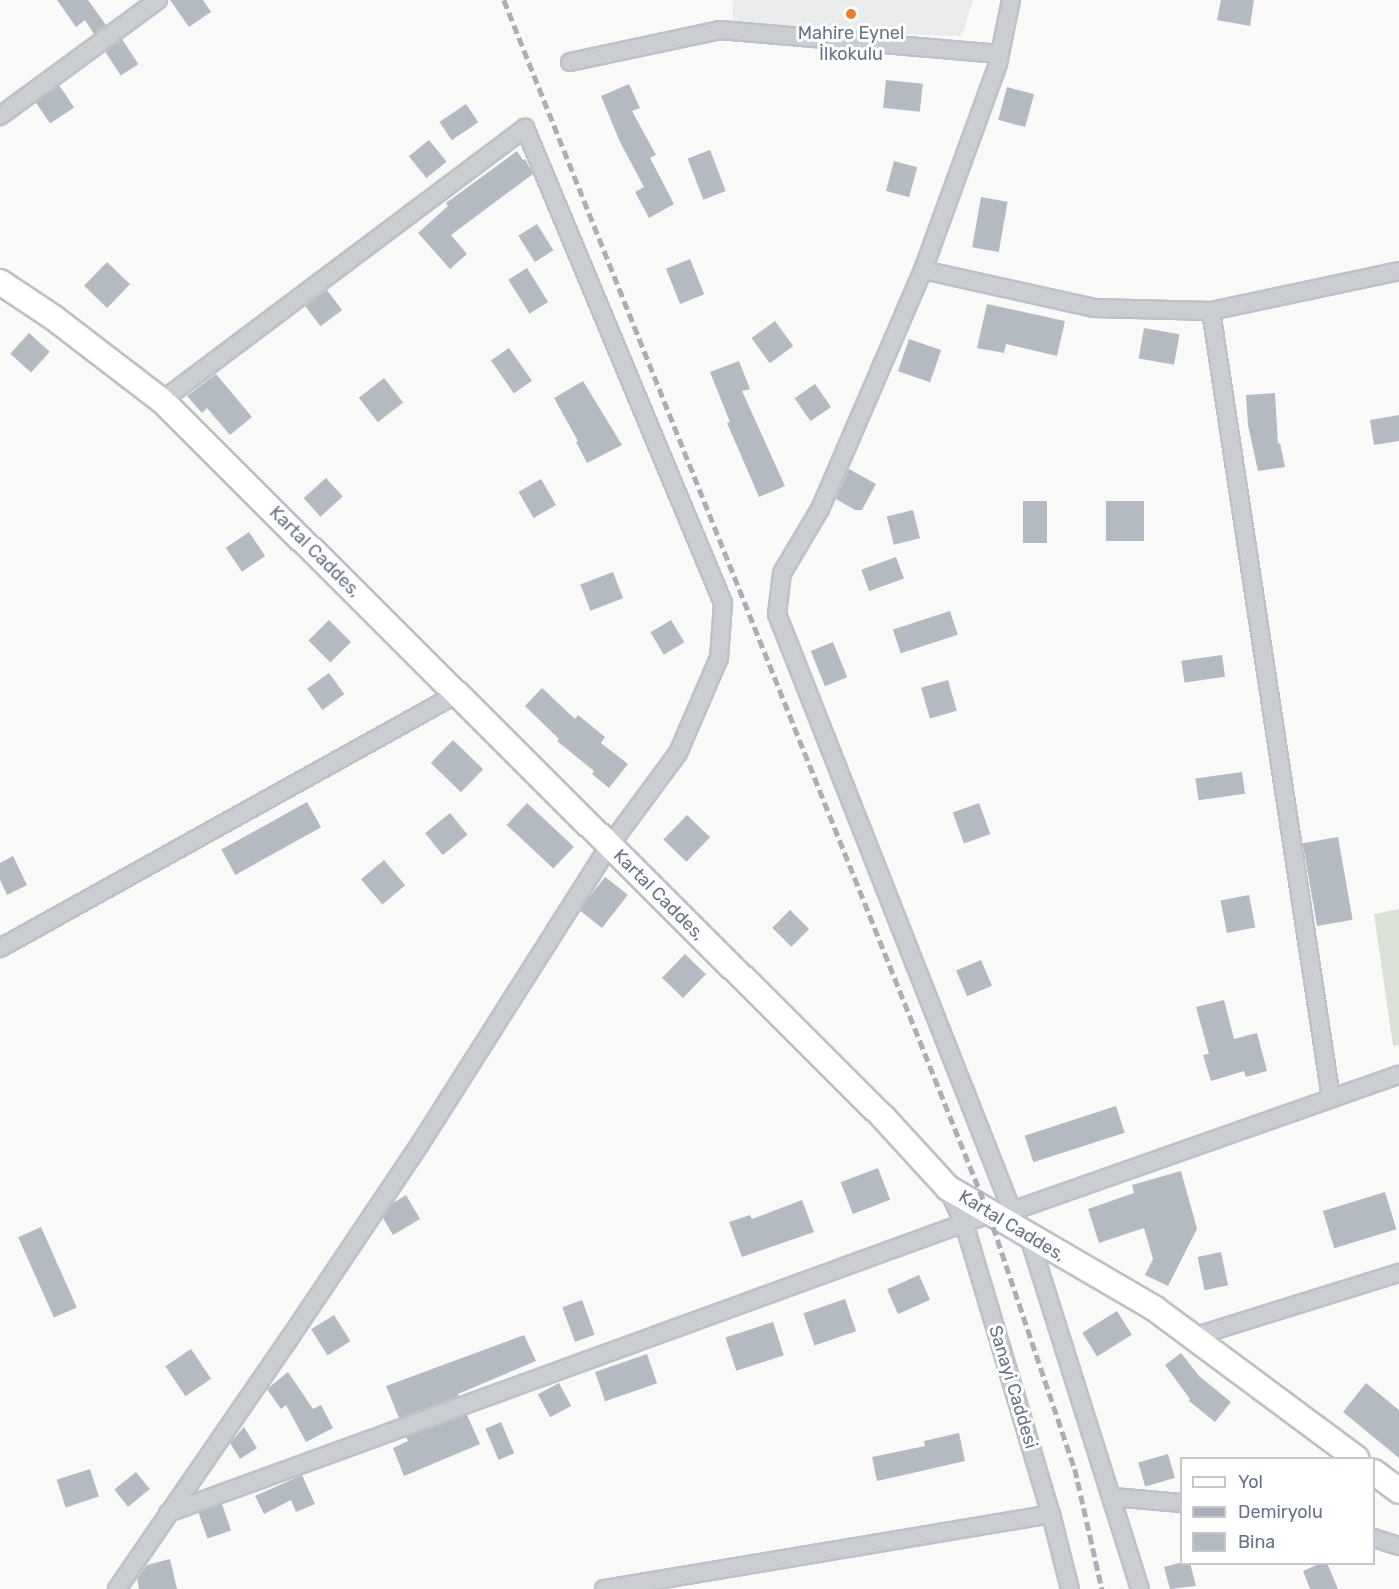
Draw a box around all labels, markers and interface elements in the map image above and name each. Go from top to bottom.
marker: Mahire Eynel İlkokulu [844,7,858,21]
place label: Mahire Eynel İlkokulu [798,23,904,66]
street label: Kartal Caddes, [265,502,365,602]
street label: Kartal Caddes, [609,845,709,945]
street label: Kartal Caddes, [955,1186,1069,1266]
street label: Sanayi Caddesi [984,1323,1042,1451]
legend [1180,1457,1375,1565]
text: Yol [1238,1471,1263,1493]
text: Demiryolu [1238,1501,1323,1523]
text: Bina [1238,1531,1275,1553]

